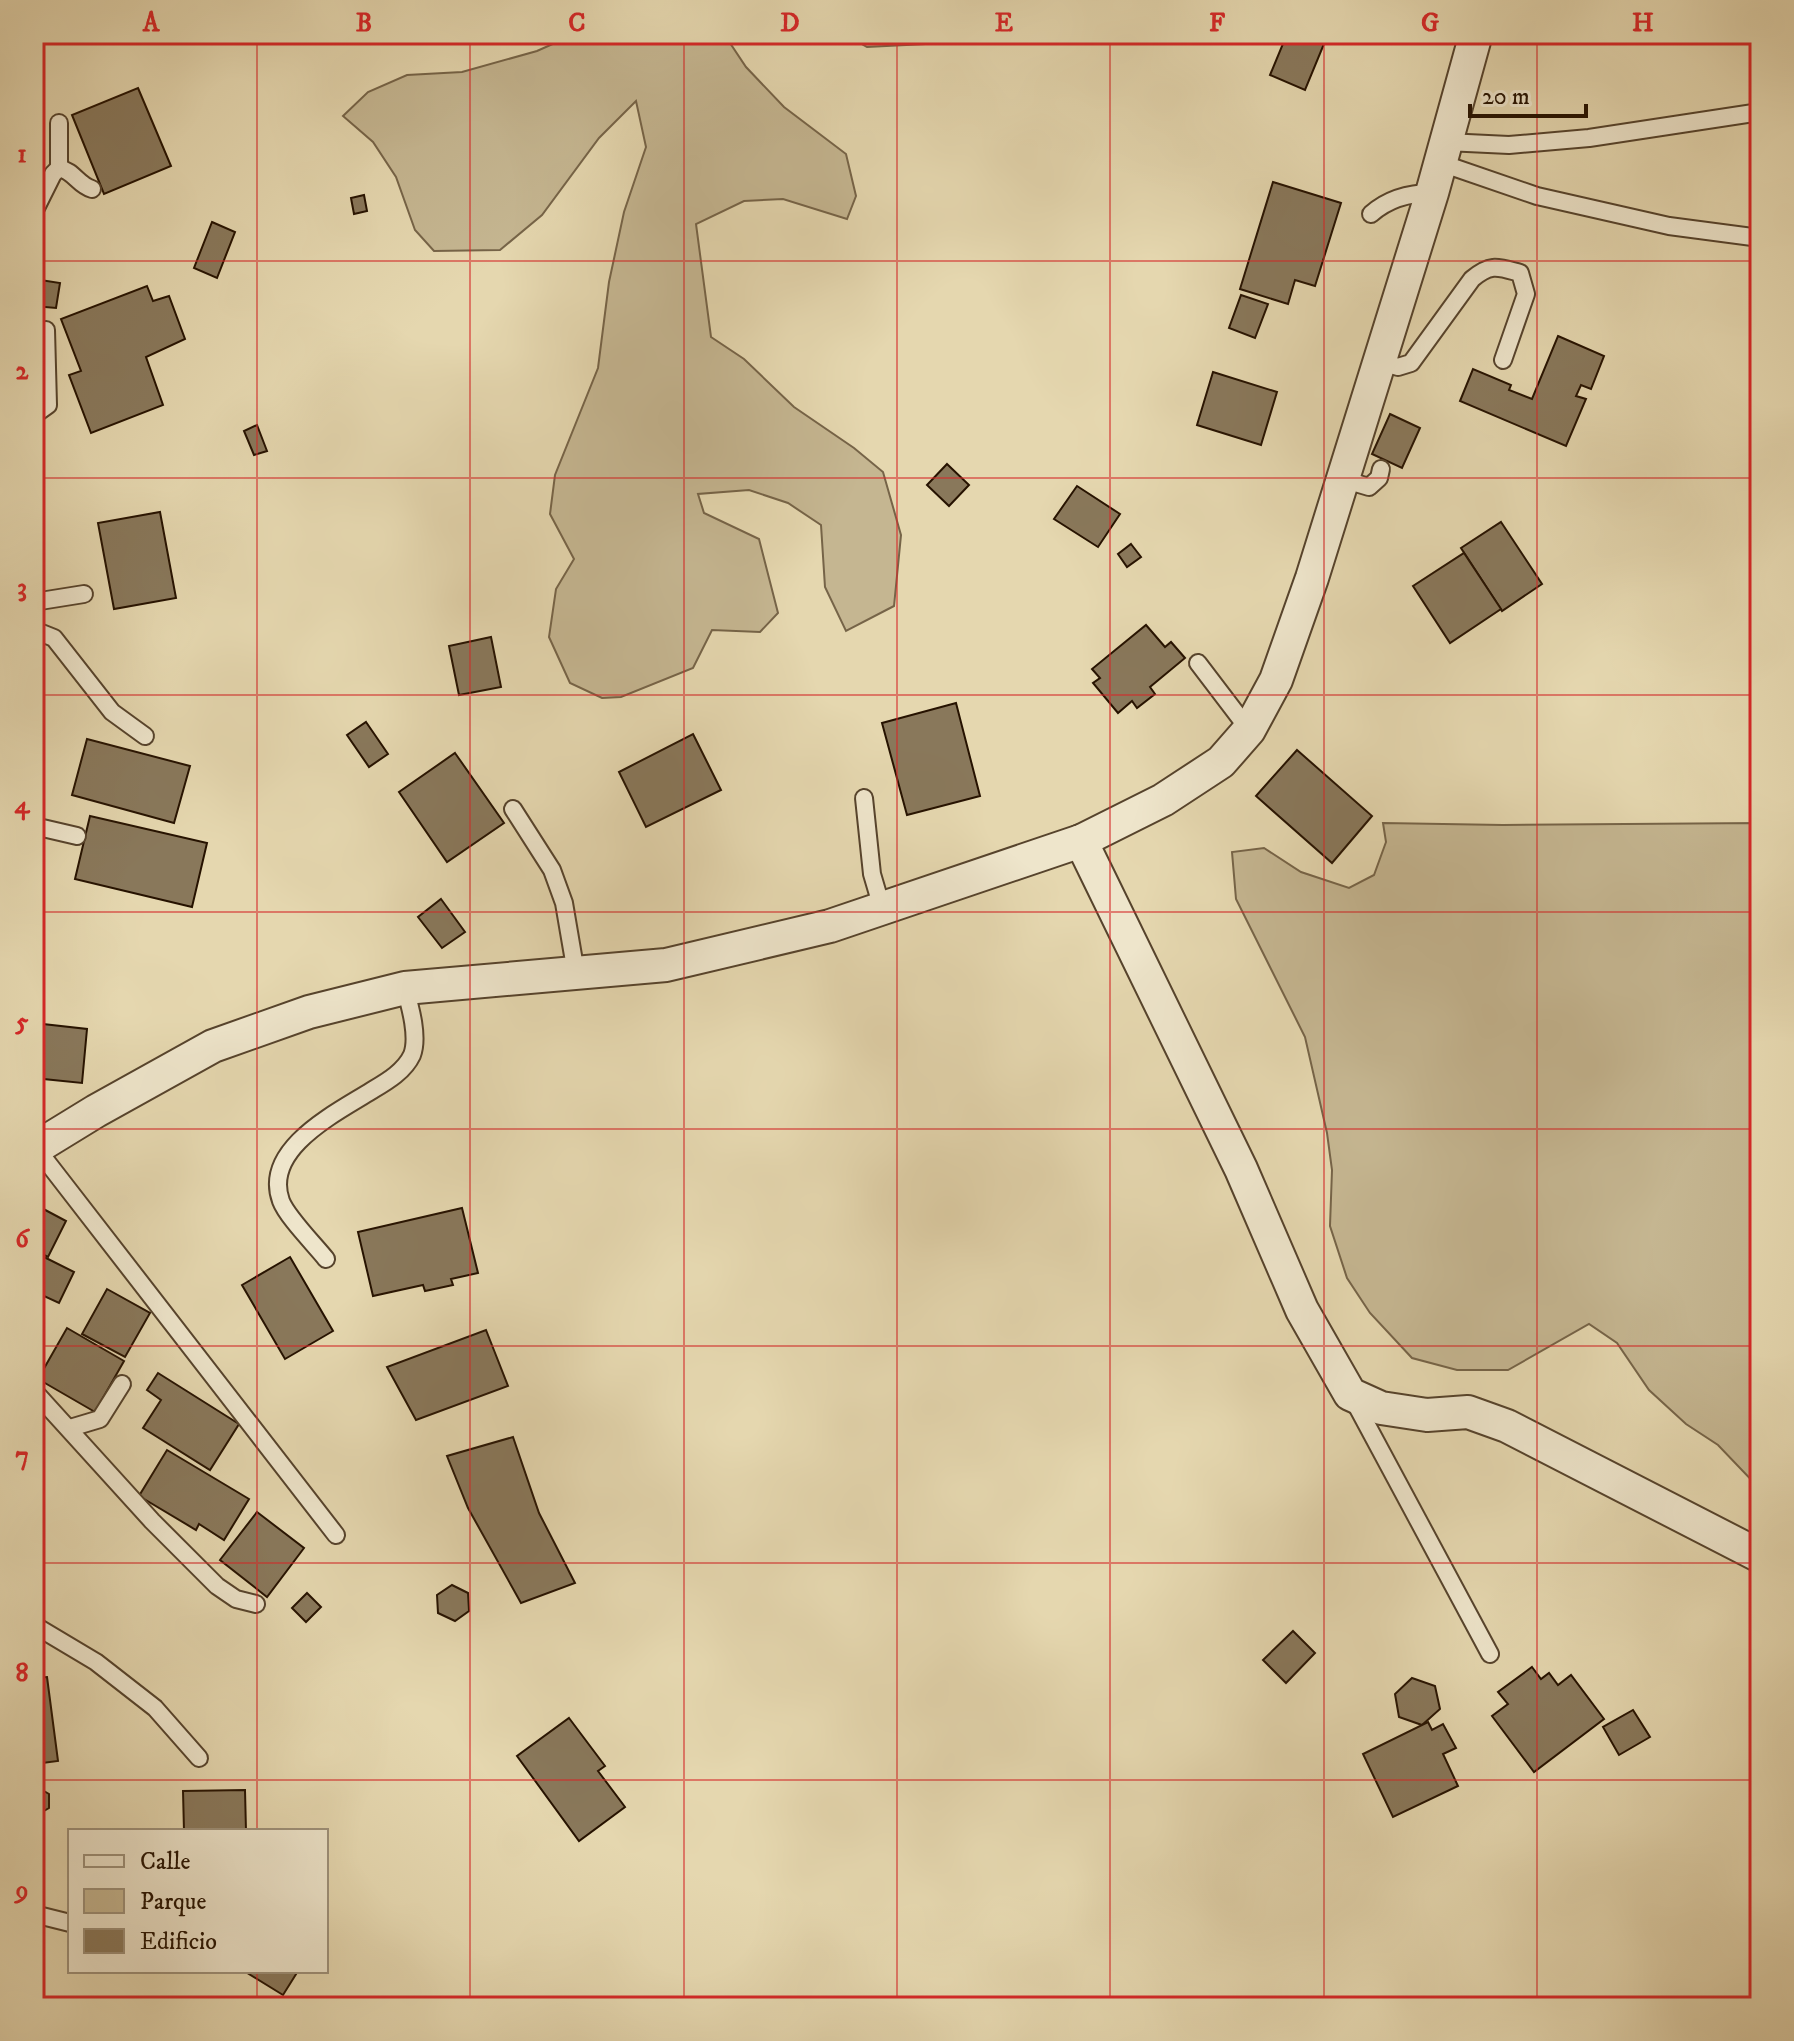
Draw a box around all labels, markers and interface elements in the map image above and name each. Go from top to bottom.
text: A [142,7,161,40]
text: B [356,7,372,40]
text: C [568,7,586,40]
text: D [780,7,800,40]
text: E [995,7,1013,40]
text: F [1209,7,1226,40]
text: G [1421,7,1439,40]
text: H [1632,7,1654,40]
scale bar [1470,68,1586,118]
text: 20 m [1482,82,1530,112]
text: 1 [17,138,27,171]
text: 2 [16,355,30,388]
text: 3 [17,572,27,605]
text: 4 [15,789,31,822]
text: 5 [15,1006,29,1039]
text: 6 [15,1223,30,1256]
text: 7 [15,1440,29,1473]
text: 8 [15,1657,29,1690]
legend [68,1829,328,1973]
text: Calle [140,1847,190,1877]
text: 9 [14,1874,28,1907]
text: Parque [140,1887,206,1917]
text: Edificio [140,1927,217,1957]

